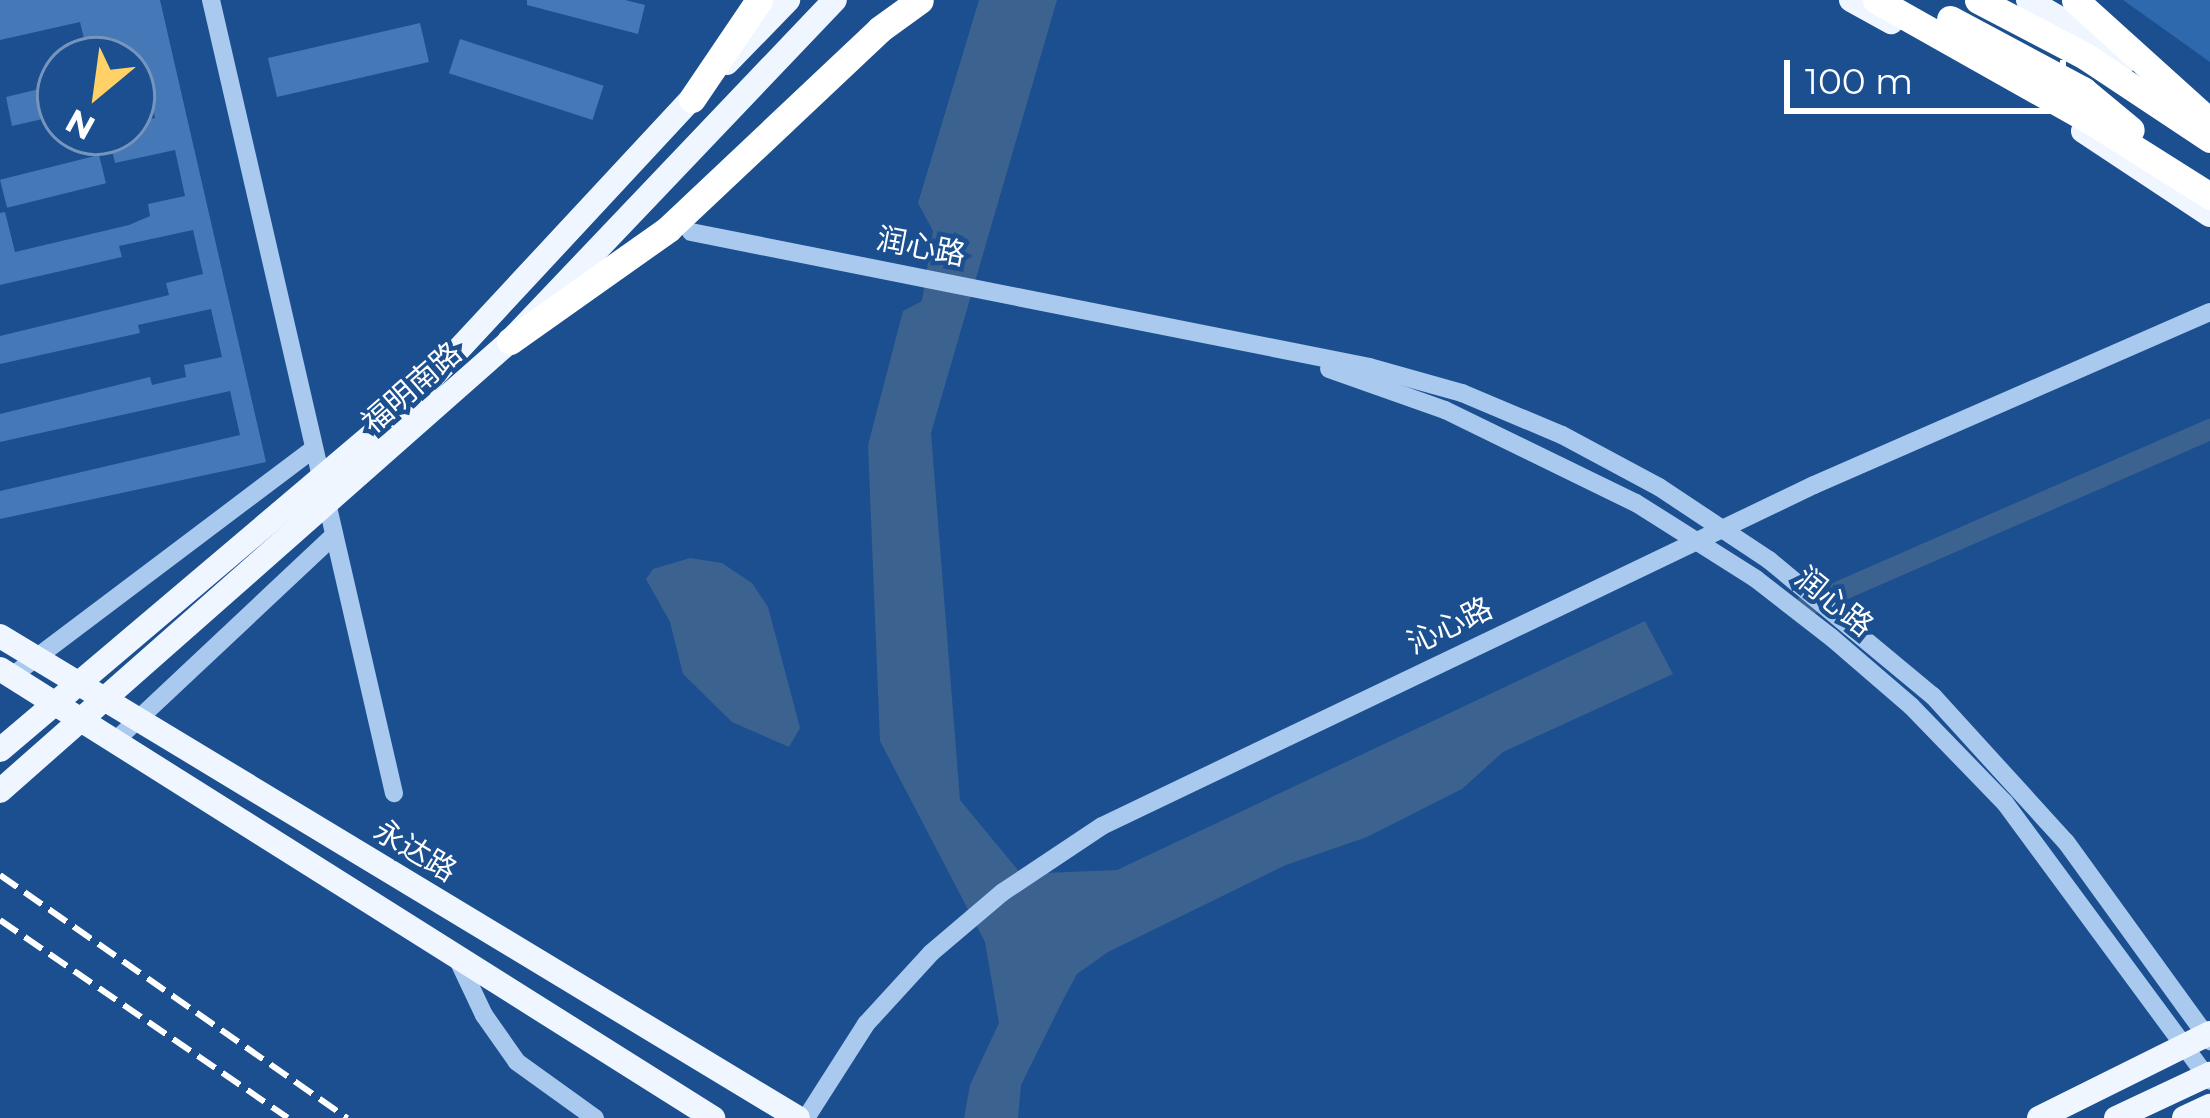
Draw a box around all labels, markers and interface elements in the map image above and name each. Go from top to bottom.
north arrow [36,36,156,156]
scale bar [1790,36,2072,110]
text: 100 m [1805,59,1913,103]
text: N [59,101,101,149]
street label: 润心路 [873,221,969,273]
street label: 福明南路 [355,335,469,441]
street label: 润心路 [1788,560,1880,644]
street label: 沁心路 [1402,590,1498,662]
street label: 永达路 [367,812,463,890]

